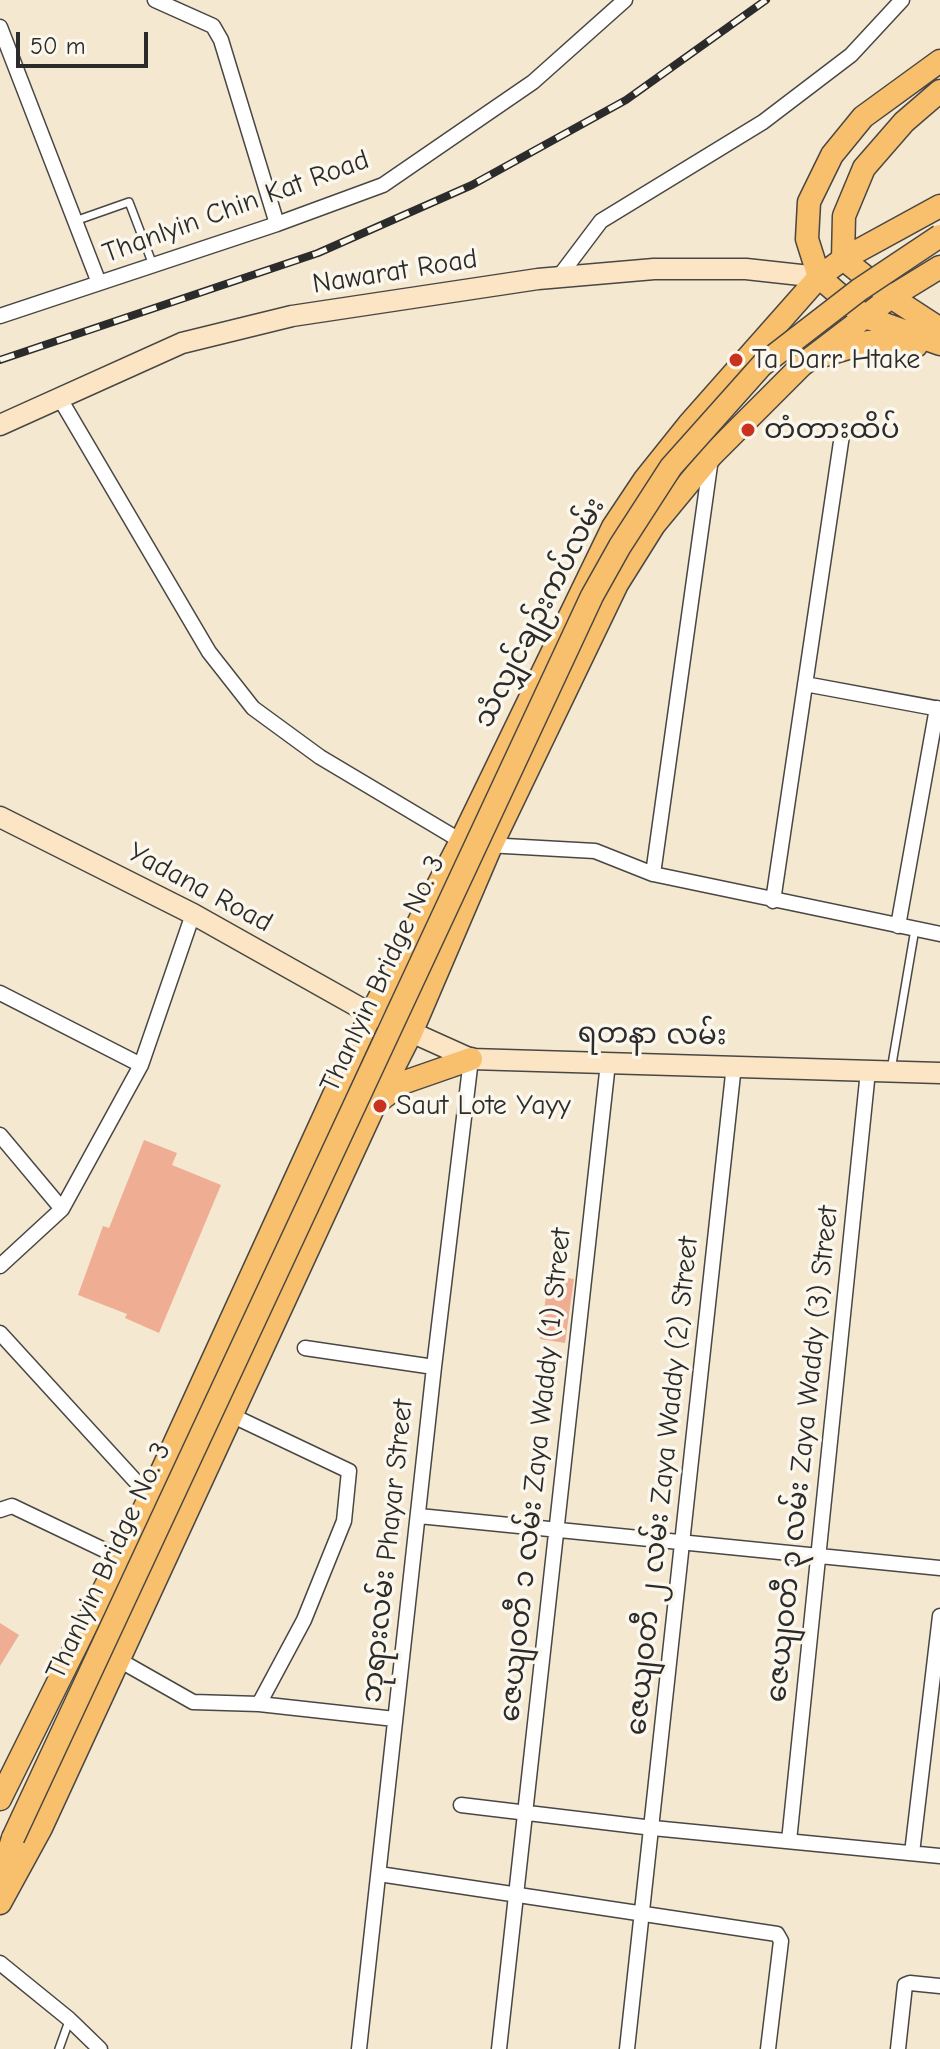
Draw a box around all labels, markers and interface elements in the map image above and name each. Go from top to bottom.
scale bar [20,16,152,66]
text: 50 m [30,32,86,60]
street label: Thanlyin Chin Kat Road [98,143,374,271]
street label: Nawarat Road [310,242,480,302]
place label: Ta Darr Htake [752,343,920,377]
marker: Ta Darr Htake [727,351,745,369]
place label: တံတားထိပ် [764,413,900,447]
marker: တံတားထိပ် [739,421,757,439]
street label: သံလျှင်ချဉ်းကပ်လမ်း [468,493,612,733]
street label: Yadana Road [122,836,278,940]
street label: Thanlyin Bridge No. 3 [313,850,453,1098]
street label: ရတနာ လမ်း [577,1017,727,1053]
place label: Saut Lote Yayy [396,1089,571,1123]
marker: Saut Lote Yayy [371,1097,389,1115]
street label: ဇေယျဝတီ ၃ လမ်း Zaya Waddy (3) Street [760,1204,846,1704]
street label: ဇေယျဝတီ ၁ လမ်း Zaya Waddy (1) Street [493,1227,579,1723]
street label: ဇေယျဝတီ ၂ လမ်း Zaya Waddy (2) Street [620,1235,706,1737]
street label: ဘုရားလမ်း Phayar Street [355,1398,421,1704]
street label: Thanlyin Bridge No. 3 [39,1437,179,1685]

